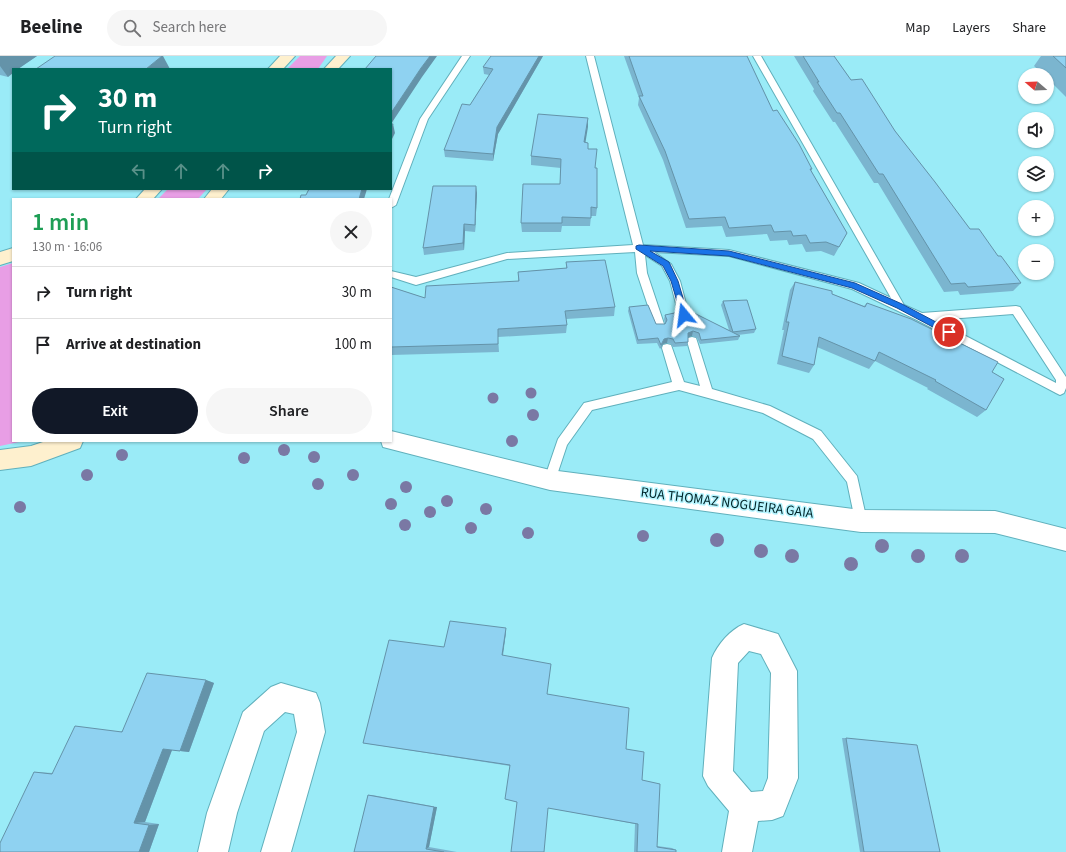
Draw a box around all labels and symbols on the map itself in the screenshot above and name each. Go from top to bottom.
north arrow [1018,68,1054,104]
position arrow [663,294,705,336]
pin [932,315,966,349]
street label: RUA THOMAZ NOGUEIRA GAIA [639,482,815,524]

